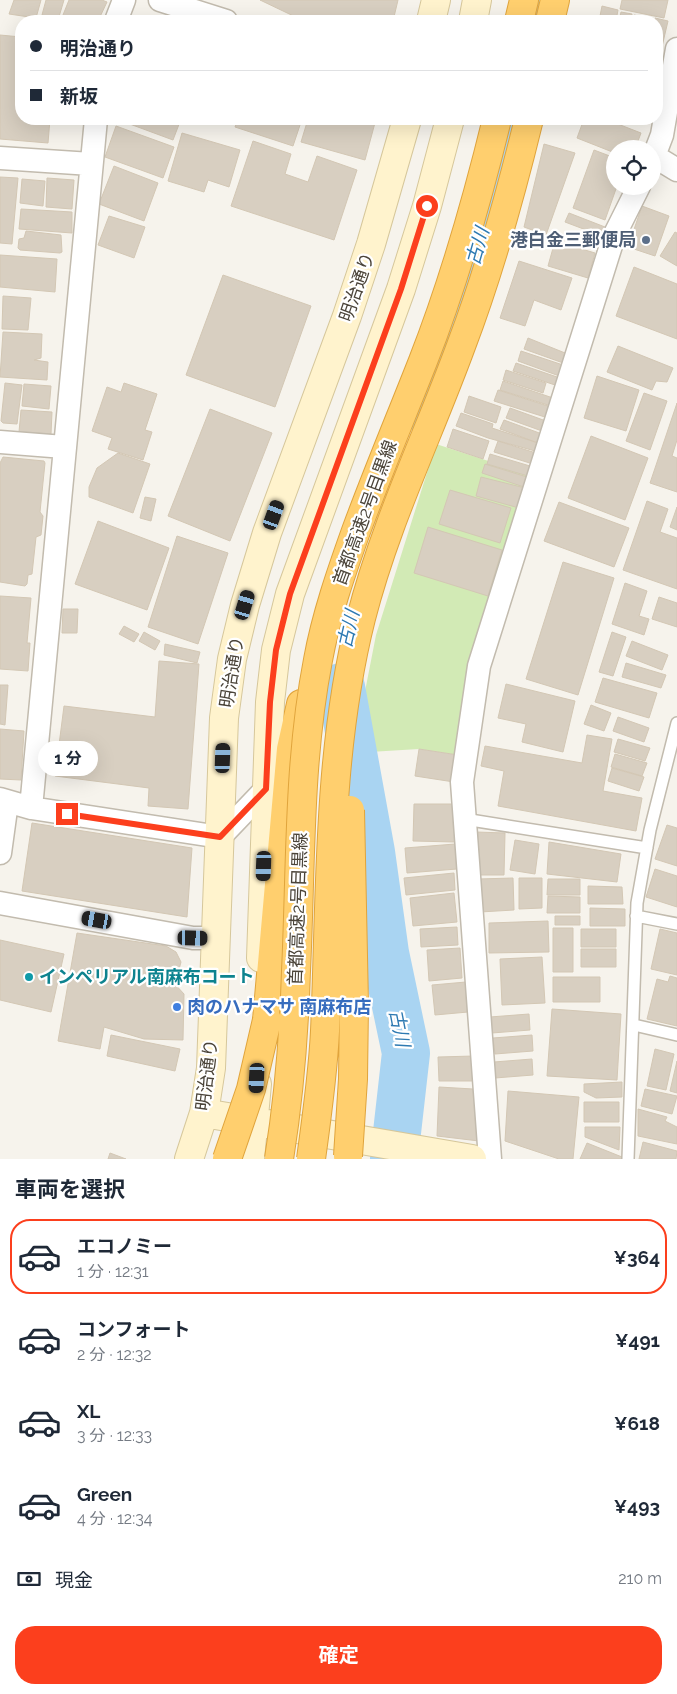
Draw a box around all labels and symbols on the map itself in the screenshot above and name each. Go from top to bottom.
route start [416,195,438,217]
water label: 古川 [461,223,493,267]
place label: 港白金三郵便局 [510,229,636,250]
marker: 港白金三郵便局 [640,234,652,246]
street label: 明治通り [335,249,378,324]
street label: 首都高速2号目黒線 [328,437,401,588]
car [261,498,286,532]
car [233,588,256,622]
water label: 古川 [333,606,363,650]
street label: 明治通り [216,635,248,709]
callout: 1 分 [37,742,97,776]
car [214,743,231,773]
route end [56,803,78,825]
street label: 首都高速2号目黒線 [284,832,311,986]
car [255,851,272,881]
car [80,910,113,930]
car [177,930,208,946]
place label: インペリアル南麻布コート [39,966,255,987]
marker: インペリアル南麻布コート [23,971,35,983]
place label: 肉のハナマサ 南麻布店 [187,996,371,1017]
marker: 肉のハナマサ 南麻布店 [171,1001,183,1013]
water label: 古川 [386,1007,415,1051]
street label: 明治通り [192,1038,221,1112]
car [248,1063,265,1093]

